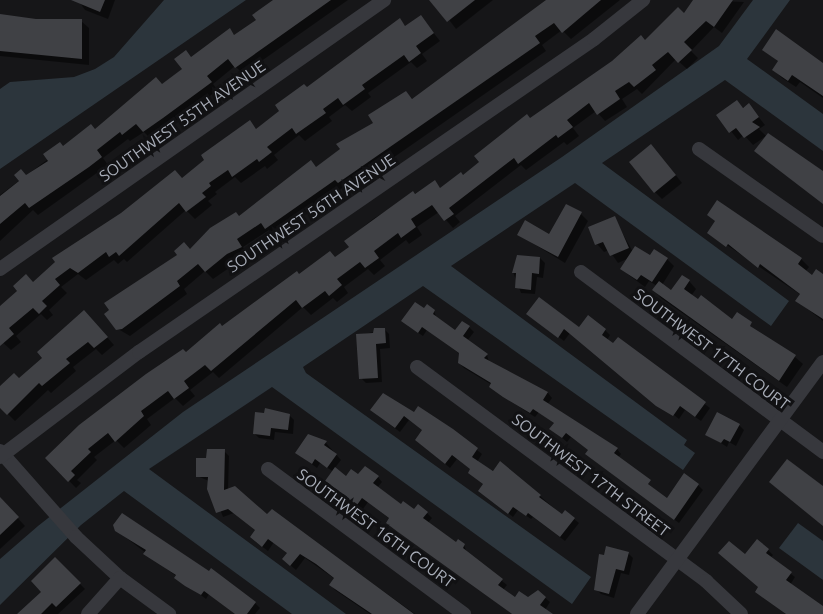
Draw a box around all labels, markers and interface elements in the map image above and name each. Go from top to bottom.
street label: SOUTHWEST 55TH AVENUE [95,56,269,186]
street label: SOUTHWEST 56TH AVENUE [223,150,399,276]
street label: SOUTHWEST 17TH COURT [630,284,794,414]
street label: SOUTHWEST 17TH STREET [508,409,674,541]
street label: SOUTHWEST 16TH COURT [293,464,459,592]

